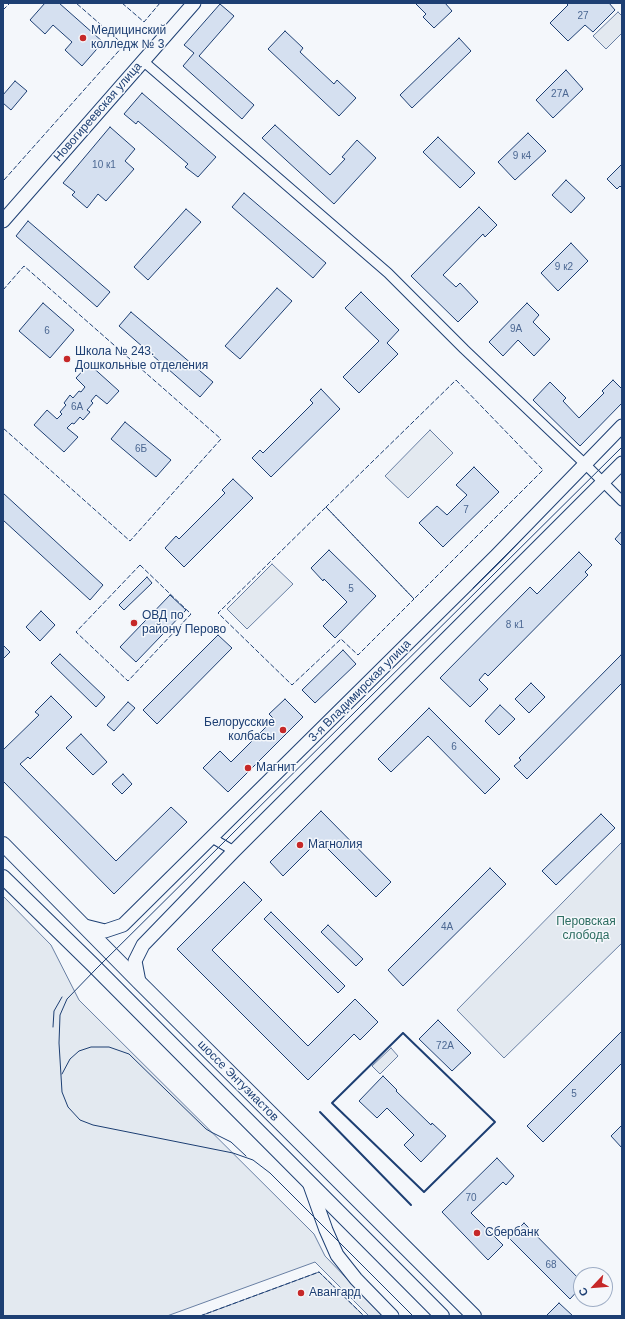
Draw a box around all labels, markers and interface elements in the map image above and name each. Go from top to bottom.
house number: 27 [577,10,589,22]
place label: Медицинский колледж № 3 [91,24,166,52]
marker: Медицинский колледж № 3 [78,33,88,43]
street label: Новогиреевская улица [51,60,145,164]
house number: 27А [551,88,569,100]
house number: 9 к4 [513,150,531,162]
house number: 10 к1 [92,159,116,171]
house number: 9 к2 [555,261,573,273]
house number: 9А [510,323,522,335]
house number: 6 [44,325,50,337]
place label: Школа № 243. Дошкольные отделения [75,345,208,373]
marker: Школа № 243. Дошкольные отделения [62,354,72,364]
house number: 6А [71,401,83,413]
house number: 6Б [135,443,147,455]
house number: 7 [463,504,469,516]
house number: 5 [348,583,354,595]
place label: ОВД по району Перово [142,609,226,637]
marker: ОВД по району Перово [129,618,139,628]
house number: 8 к1 [506,619,524,631]
street label: 3-я Владимирская улица [306,637,414,745]
place label: Белорусские колбасы [204,716,275,744]
marker: Белорусские колбасы [278,725,288,735]
house number: 6 [451,741,457,753]
place label: Магнит [256,761,296,775]
marker: Магнит [243,763,253,773]
place label: Магнолия [308,838,362,852]
marker: Магнолия [295,840,305,850]
park label: Перовская слобода [556,915,616,943]
house number: 4А [441,921,453,933]
street label: шоссе Энтузиастов [195,1038,281,1124]
house number: 72А [436,1040,454,1052]
house number: 5 [571,1088,577,1100]
house number: 70 [465,1192,477,1204]
place label: Сбербанк [485,1226,539,1240]
marker: Сбербанк [472,1228,482,1238]
house number: 68 [545,1259,557,1271]
north arrow [573,1267,613,1307]
place label: Авангард [309,1286,361,1300]
text: С [576,1286,590,1298]
marker: Авангард [296,1288,306,1298]

